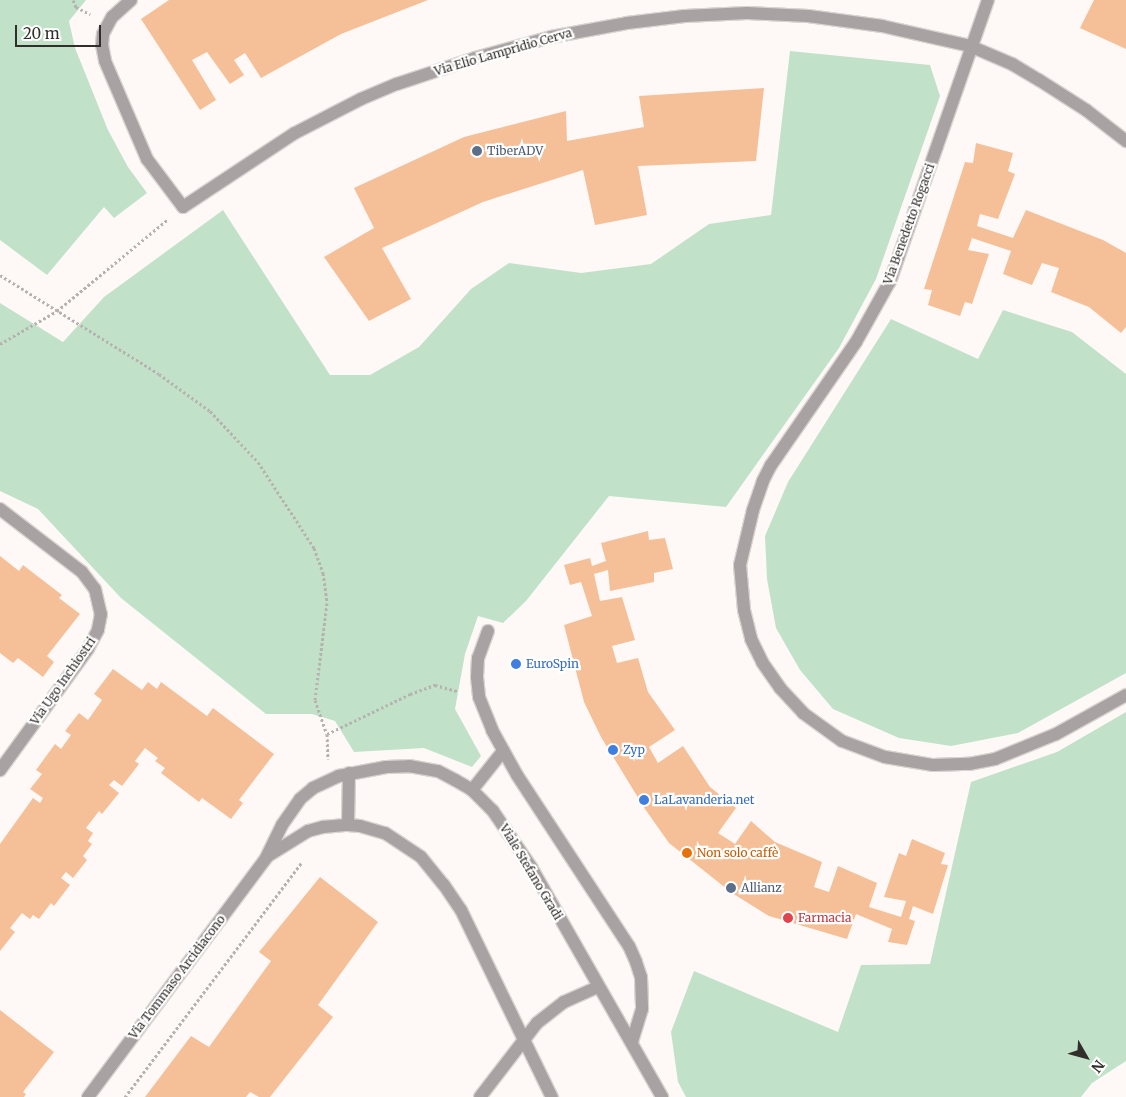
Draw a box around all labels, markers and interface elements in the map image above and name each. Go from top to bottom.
scale bar [18,15,104,47]
text: 20 m [23,24,60,43]
street label: Via Elio Lampridio Cerva [433,25,573,79]
place label: TiberADV [487,144,543,158]
marker: TiberADV [471,145,483,157]
street label: Via Benedetto Rogacci [880,162,938,286]
street label: Via Ugo Inchiostri [27,634,99,728]
place label: EuroSpin [526,657,579,671]
marker: EuroSpin [510,658,522,670]
place label: Zyp [623,743,645,757]
marker: Zyp [607,744,619,756]
place label: LaLavanderia.net [654,793,754,807]
marker: LaLavanderia.net [638,794,650,806]
street label: Viale Stefano Gradi [497,822,565,922]
place label: Non solo caffè [697,846,778,860]
marker: Non solo caffè [681,847,693,859]
place label: Allianz [741,881,782,895]
marker: Allianz [725,882,737,894]
place label: Farmacia [798,911,851,925]
street label: Via Tommaso Arcidiacono [126,912,228,1042]
marker: Farmacia [782,912,794,924]
north arrow [1061,1032,1111,1082]
text: N [1087,1056,1108,1076]

